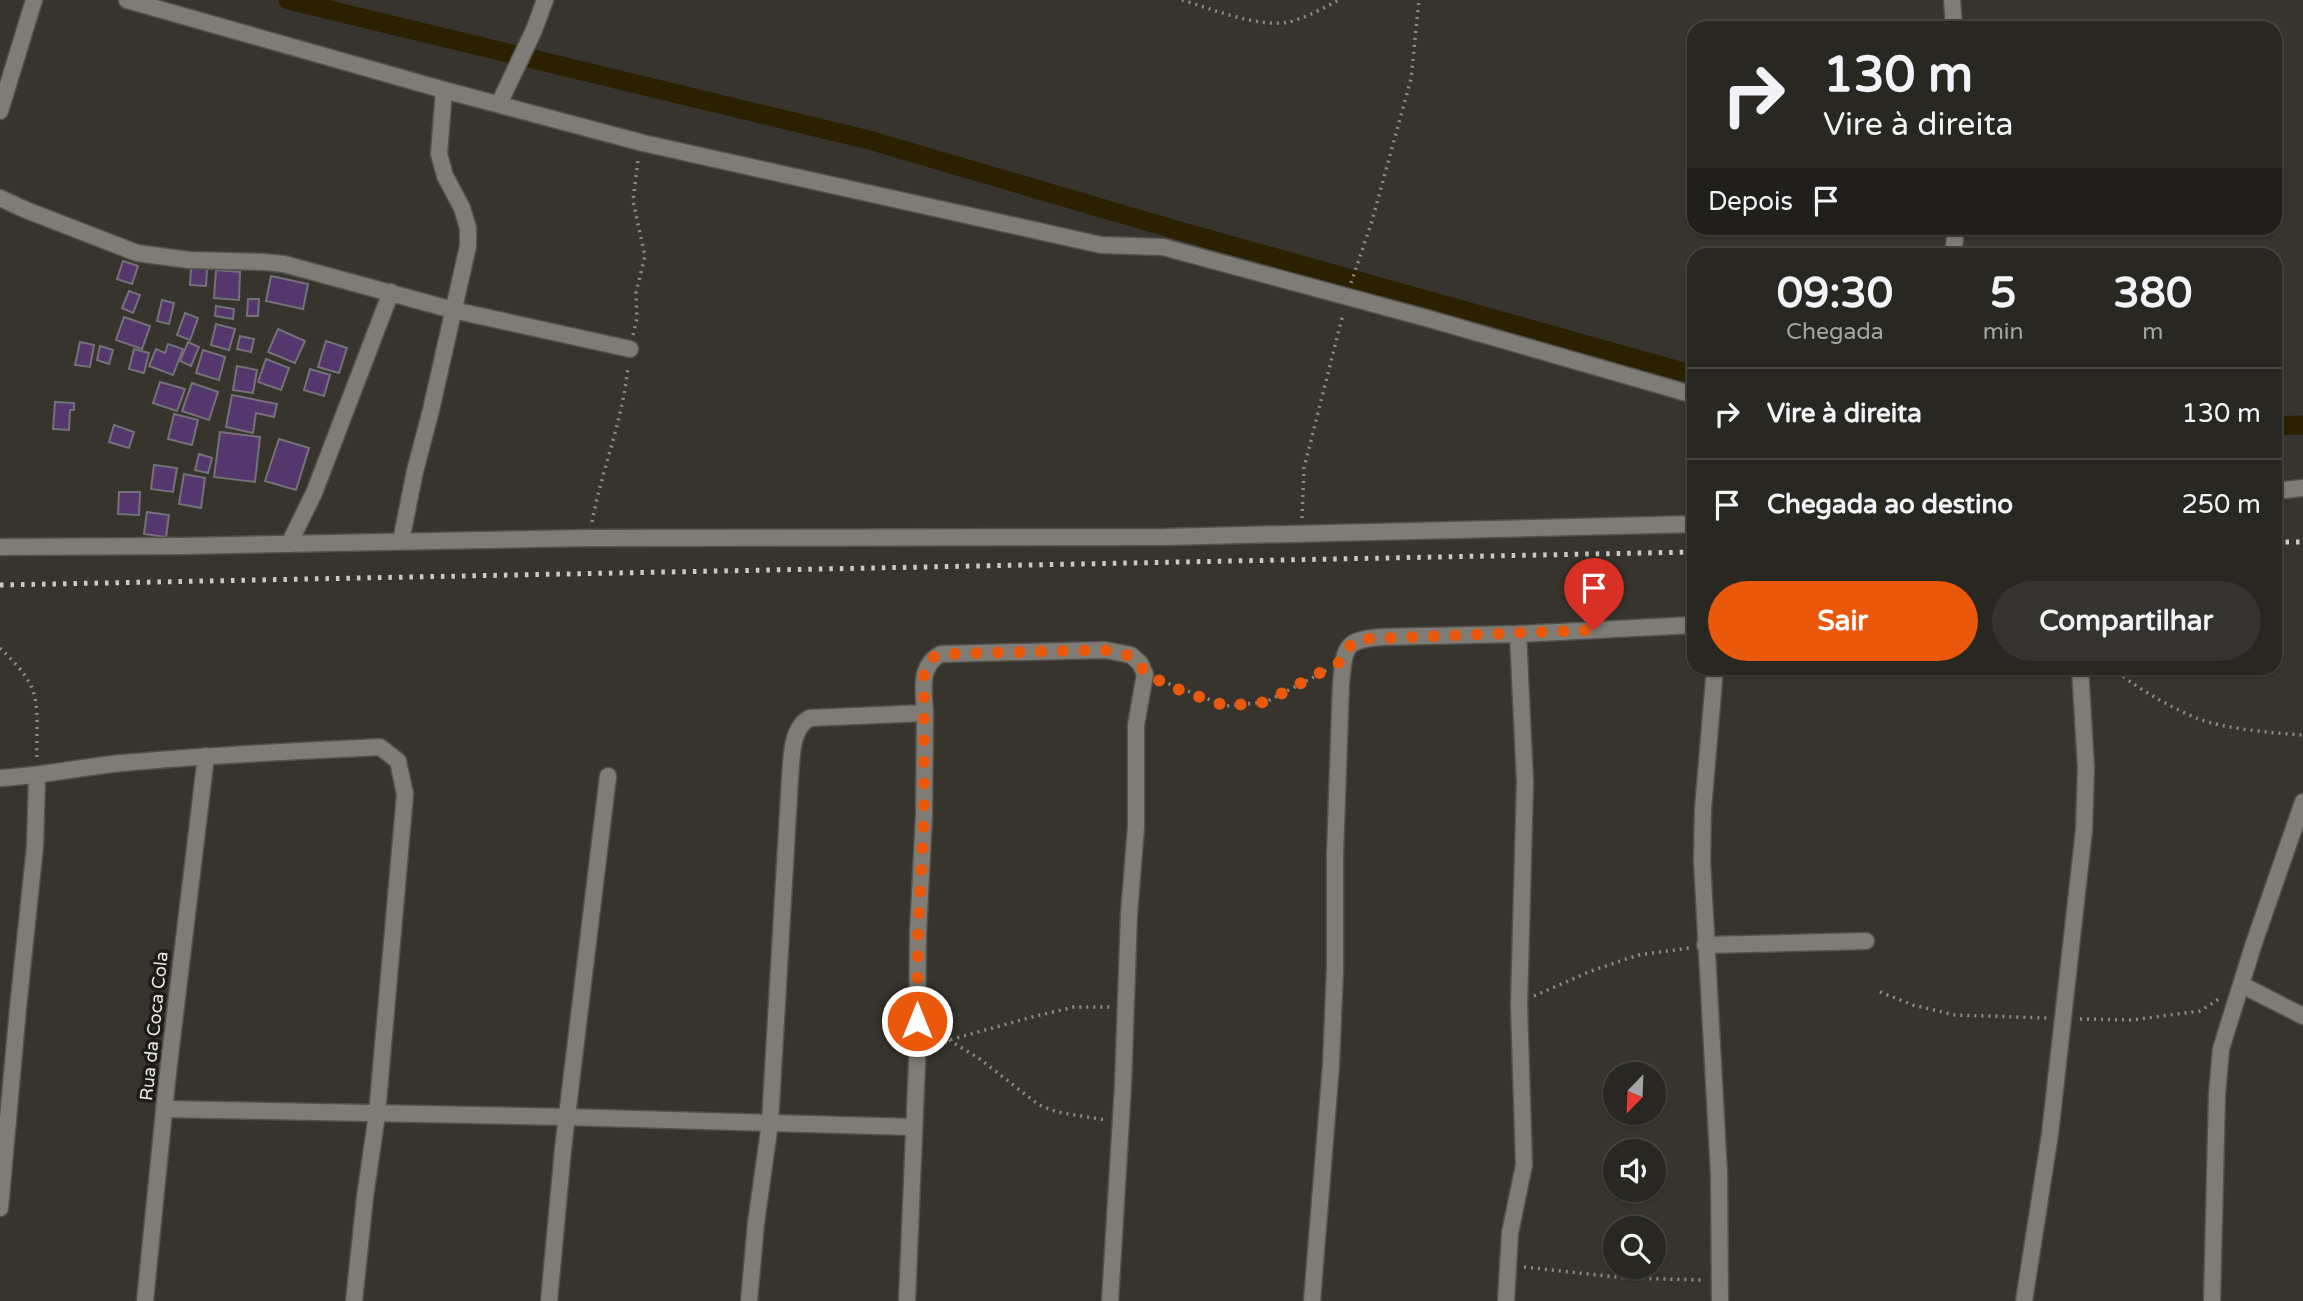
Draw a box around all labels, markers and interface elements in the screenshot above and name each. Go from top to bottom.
text: 130 m [1823,46,1973,105]
icon: right [1708,49,1799,140]
text: Vire à direita [1823,106,2014,144]
icon: arrive [1807,182,1845,220]
text: Depois [1708,186,1793,217]
text: 09:30 [1777,268,1893,319]
text: 5 [1990,268,2016,319]
text: 380 [2113,268,2192,319]
text: Chegada [1786,318,1884,346]
text: min [1983,318,2024,346]
text: m [2142,318,2163,346]
icon: right [1708,395,1746,433]
text: Vire à direita [1767,398,1922,429]
text: 130 m [2181,398,2261,429]
icon: arrive [1708,486,1746,524]
text: Chegada ao destino [1767,489,2013,520]
text: 250 m [2181,489,2261,520]
pin [1564,558,1624,630]
icon: arrive [1575,569,1613,607]
button: Sair [1708,581,1978,661]
button: Compartilhar [1992,581,2261,661]
street label: Rua da Coca Cola [135,950,173,1102]
position arrow [880,984,954,1058]
north arrow [1603,1062,1666,1125]
map controls [1603,1062,1666,1279]
button: sound [1603,1139,1666,1202]
button: search [1603,1216,1666,1279]

